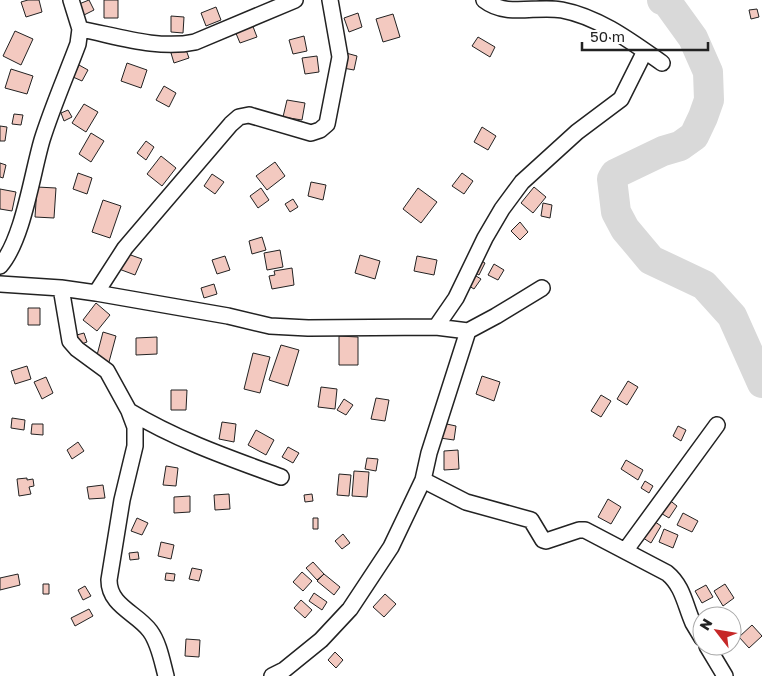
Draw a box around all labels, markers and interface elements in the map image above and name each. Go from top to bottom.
scale bar [582,20,708,52]
text: 50 m [590,27,625,45]
north arrow [692,606,742,656]
text: N [695,615,715,633]

